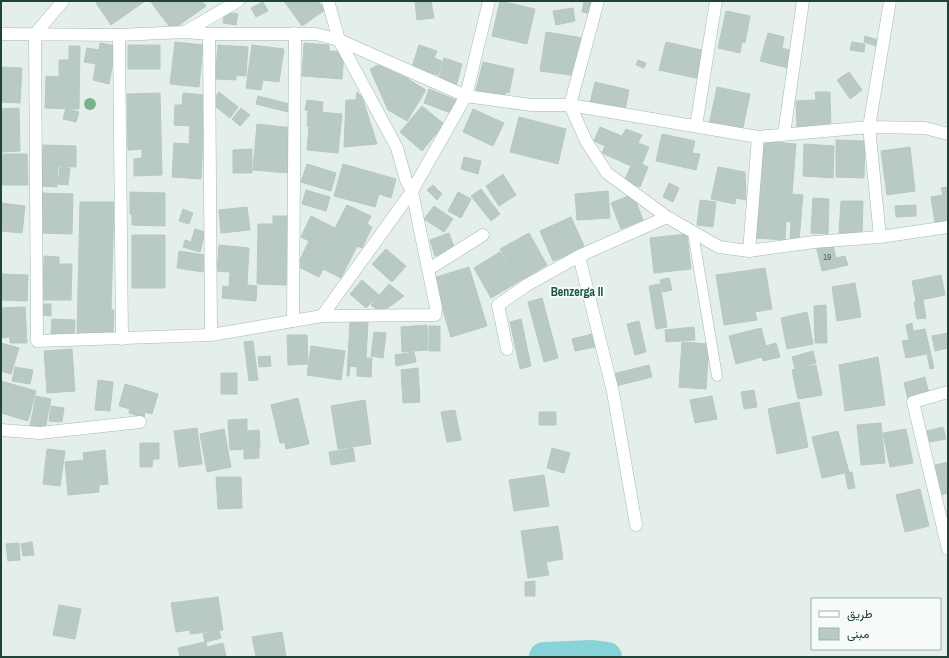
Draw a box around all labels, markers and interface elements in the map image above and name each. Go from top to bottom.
house number: 19 [823,251,831,263]
district label: Benzerga II [551,284,604,300]
legend [811,598,941,650]
text: طريق [847,606,873,622]
text: مبنى [847,626,869,642]

